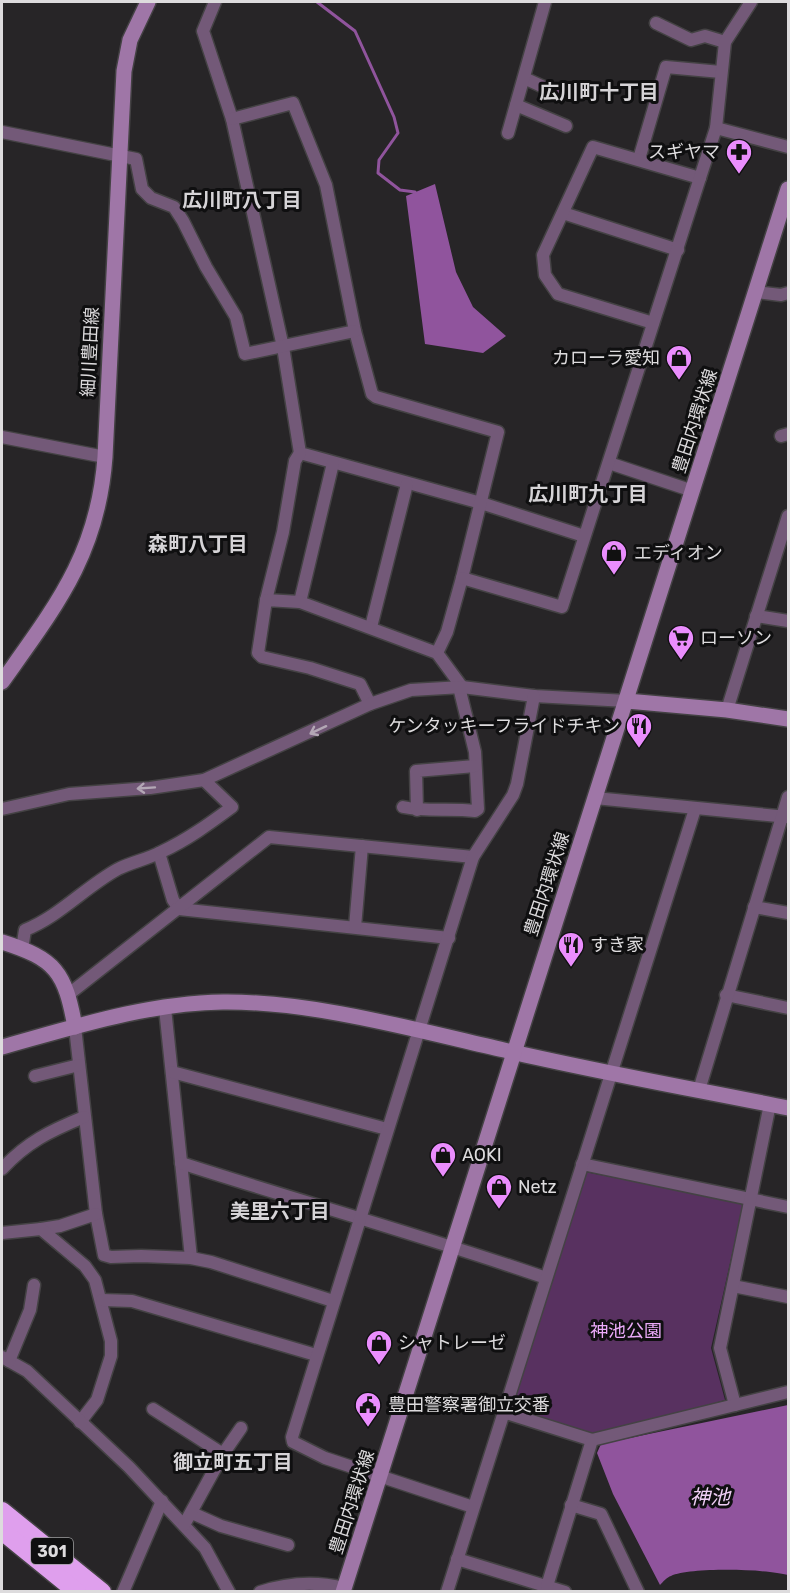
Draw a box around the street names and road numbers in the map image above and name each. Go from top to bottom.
street label: 細川豊田線 [77,306,103,398]
street label: 豊田内環状線 [668,366,722,476]
street label: 豊田内環状線 [520,829,574,939]
street label: 豊田内環状線 [325,1447,379,1557]
road number: 301 [31,1538,73,1564]

